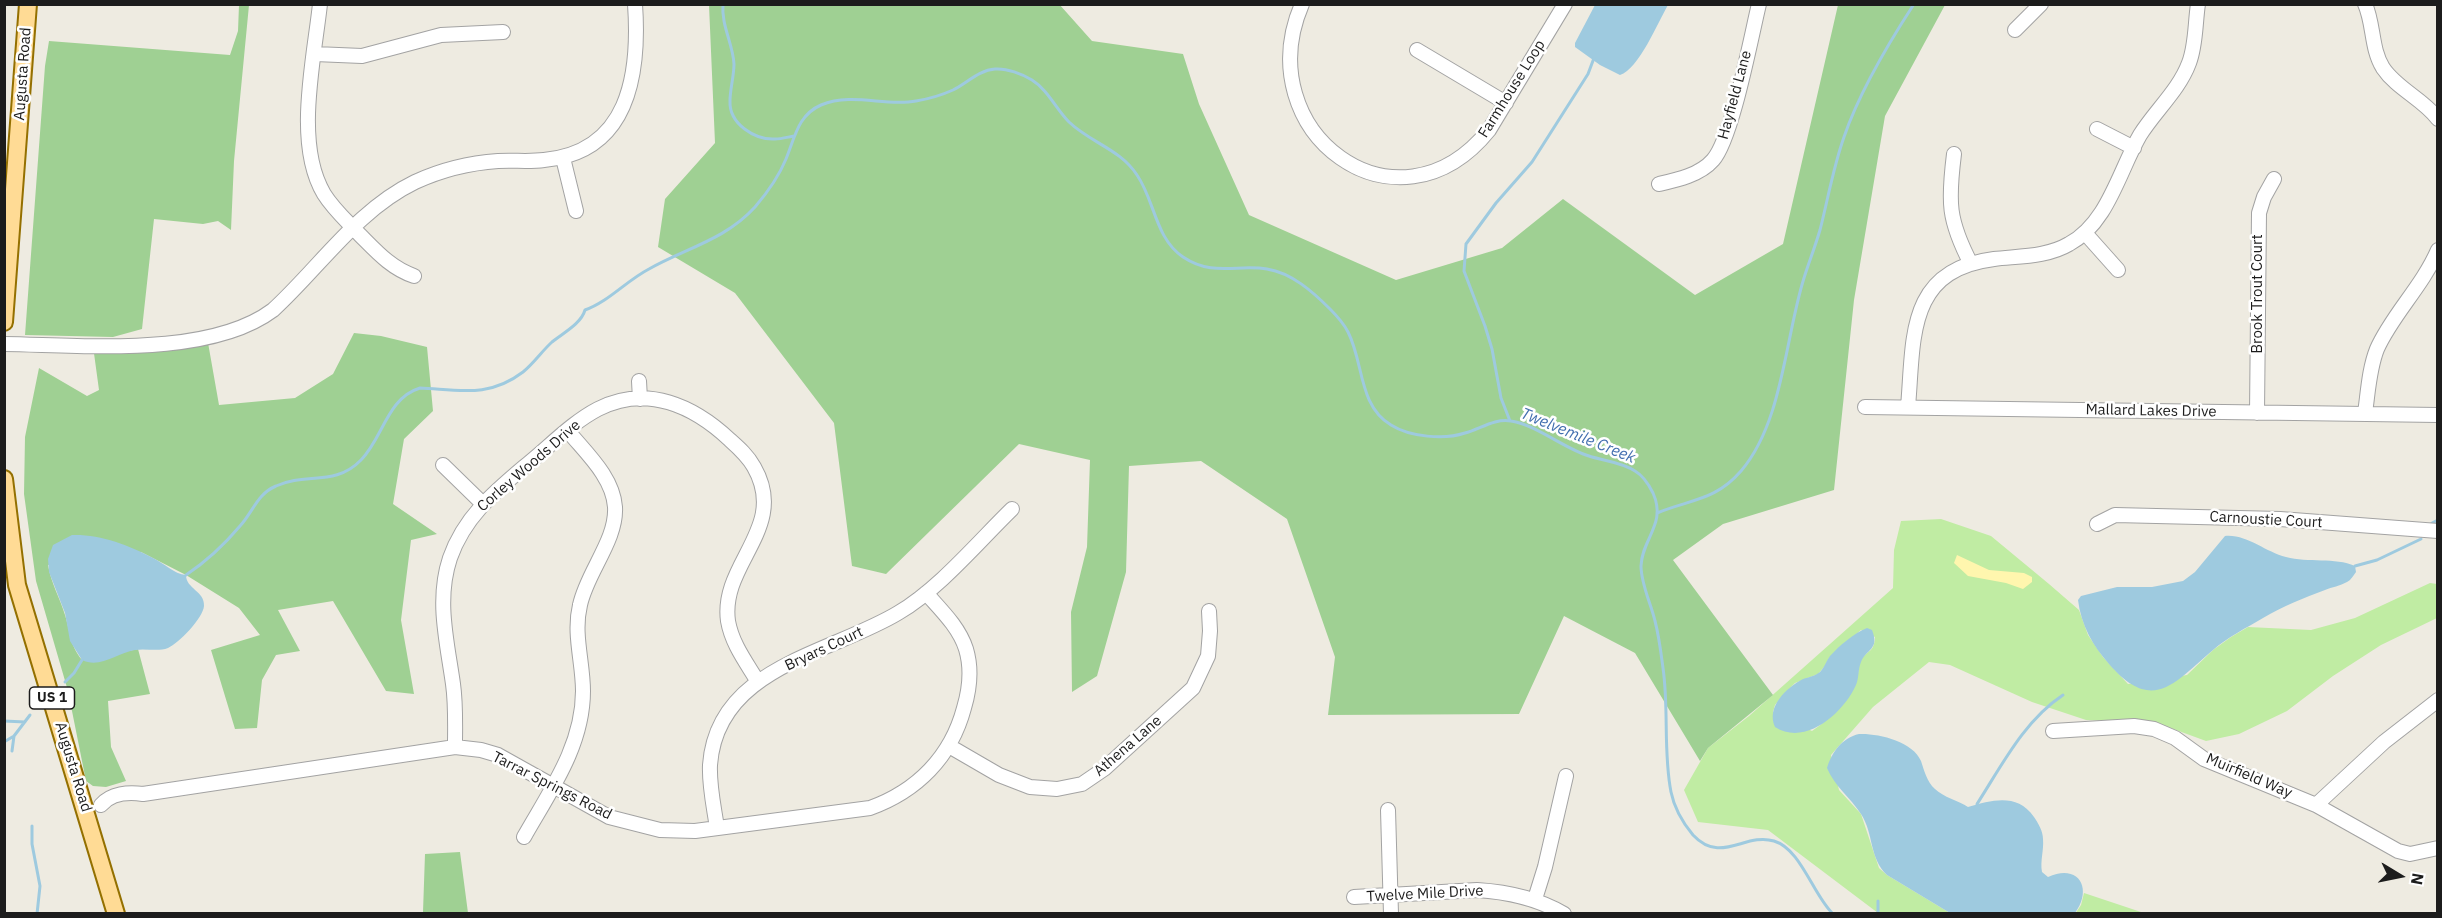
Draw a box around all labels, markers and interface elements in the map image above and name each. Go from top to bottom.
street label: Augusta Road [11,27,35,121]
street label: Farmhouse Loop [1475,37,1549,141]
street label: Hayfield Lane [1714,49,1756,141]
street label: Brook Trout Court [2249,234,2267,354]
street label: Mallard Lakes Drive [2085,401,2217,421]
water label: Twelvemile Creek [1518,404,1638,468]
street label: Corley Woods Drive [474,416,584,516]
street label: Carnoustie Court [2209,508,2323,532]
street label: Bryars Court [782,623,866,675]
road number: US 1 [29,687,74,709]
street label: Athena Lane [1090,712,1166,780]
street label: Augusta Road [51,720,95,814]
street label: Tarrar Springs Road [489,748,615,824]
street label: Muirfield Way [2203,750,2295,802]
north arrow [2370,846,2430,906]
text: N [2407,872,2429,887]
street label: Twelve Mile Drive [1366,882,1484,906]

